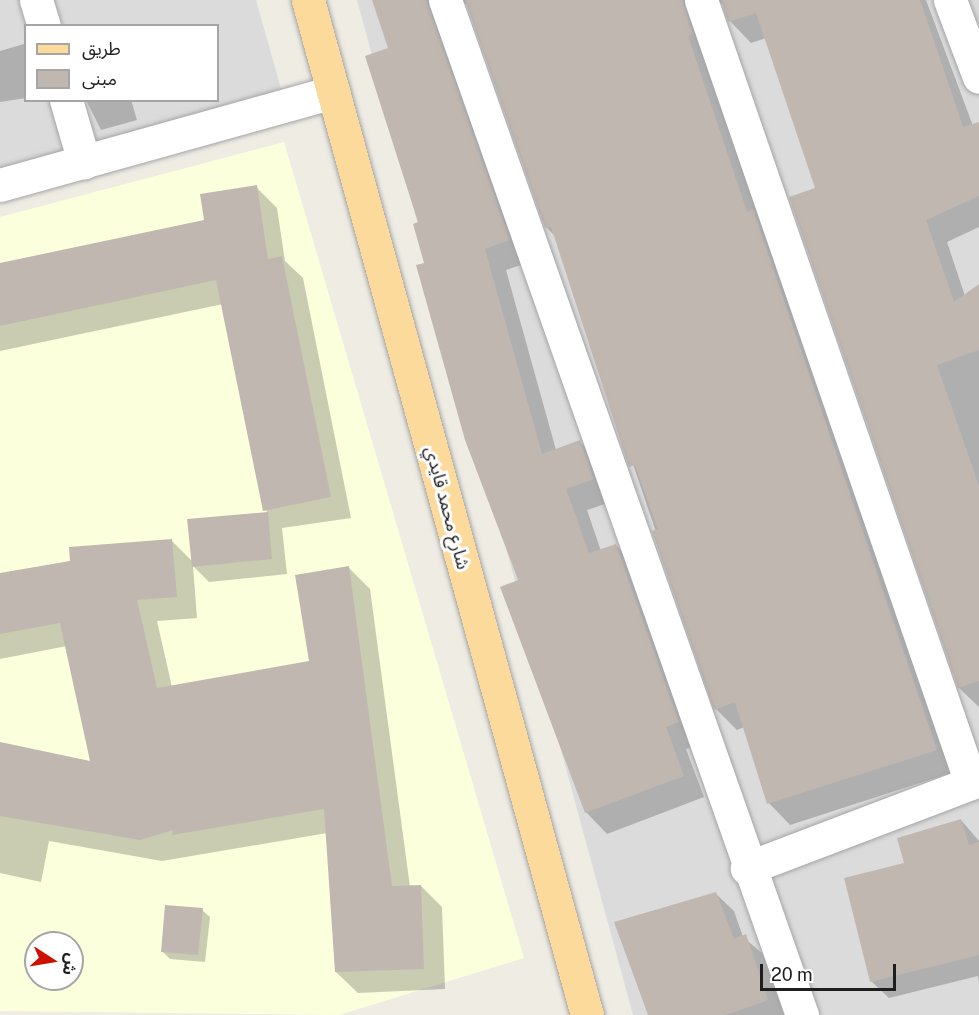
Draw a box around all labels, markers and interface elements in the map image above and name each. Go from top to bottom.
legend [24,24,219,102]
text: طريق [82,38,121,59]
text: مبنى [82,68,117,89]
street label: شارع محمد قايدي [420,444,474,572]
north arrow [24,931,84,991]
text: ش [59,952,82,977]
scale bar [763,952,900,990]
text: 20 m [771,964,813,985]

